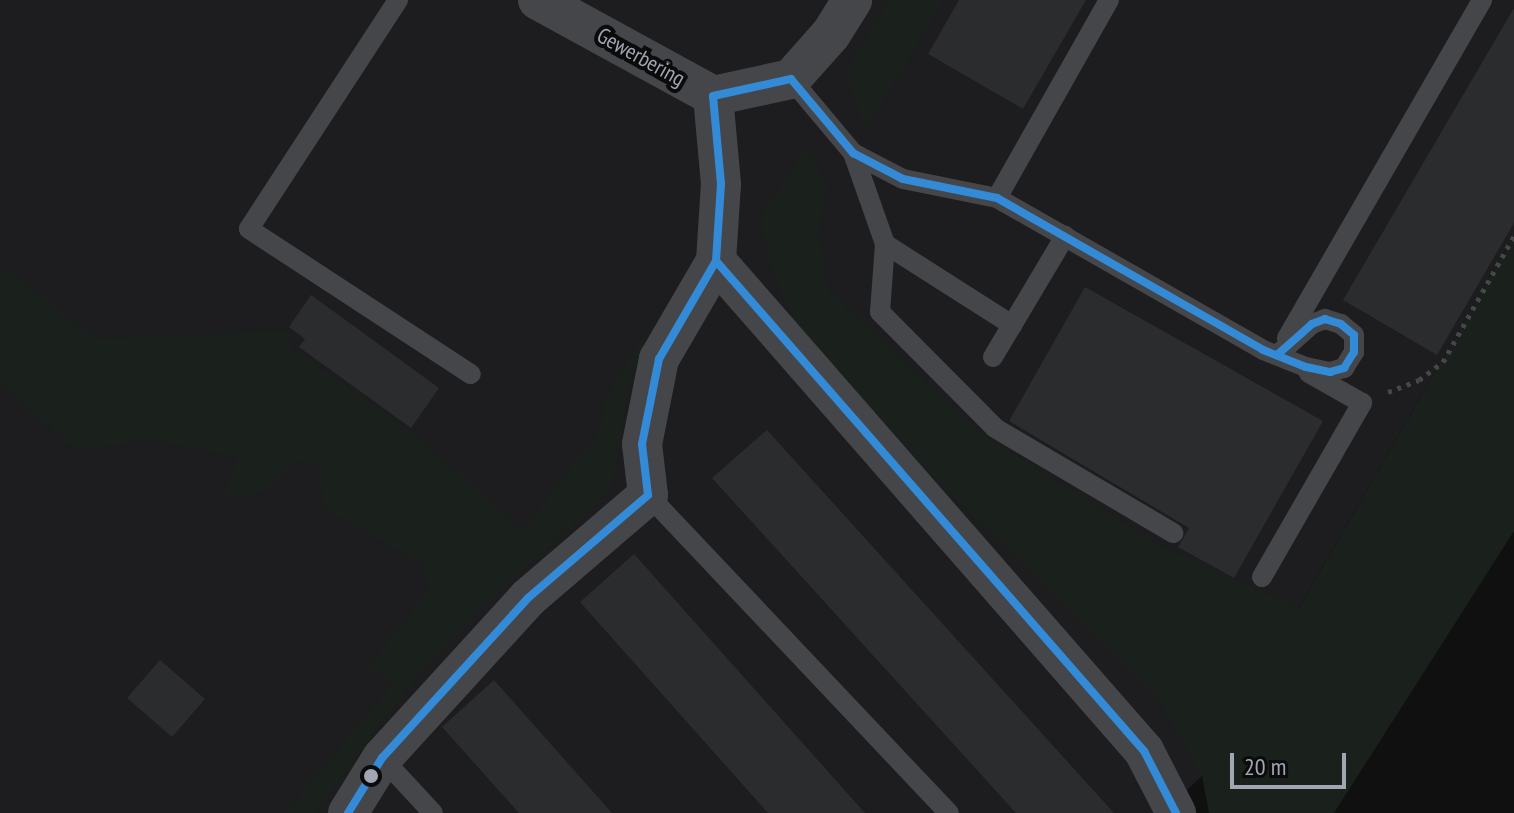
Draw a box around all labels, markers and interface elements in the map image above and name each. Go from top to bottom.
street label: Gewerbering [593,22,689,92]
scale bar [1234,737,1350,787]
text: 20 m [1244,751,1286,782]
unlabelled marker [363,768,379,784]

